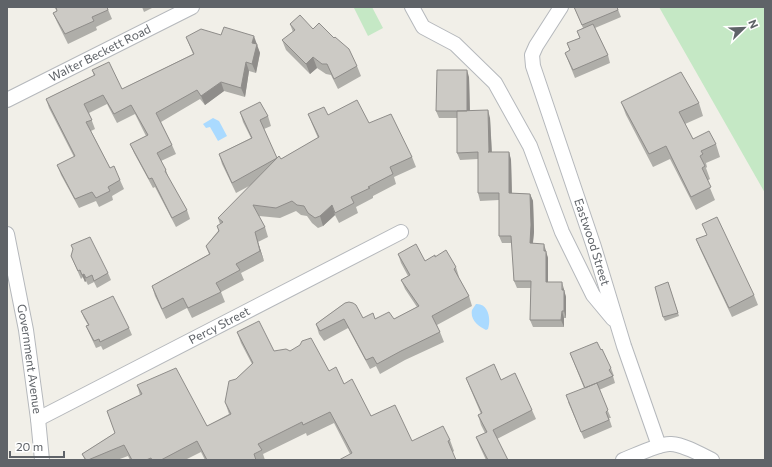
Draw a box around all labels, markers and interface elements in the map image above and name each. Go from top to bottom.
north arrow [724,8,764,48]
text: N [746,18,761,30]
street label: Walter Beckett Road [46,21,153,84]
street label: Eastwood Street [572,197,613,287]
street label: Government Avenue [15,303,45,415]
street label: Percy Street [186,303,252,346]
scale bar [10,433,64,459]
text: 20 m [16,439,43,453]

